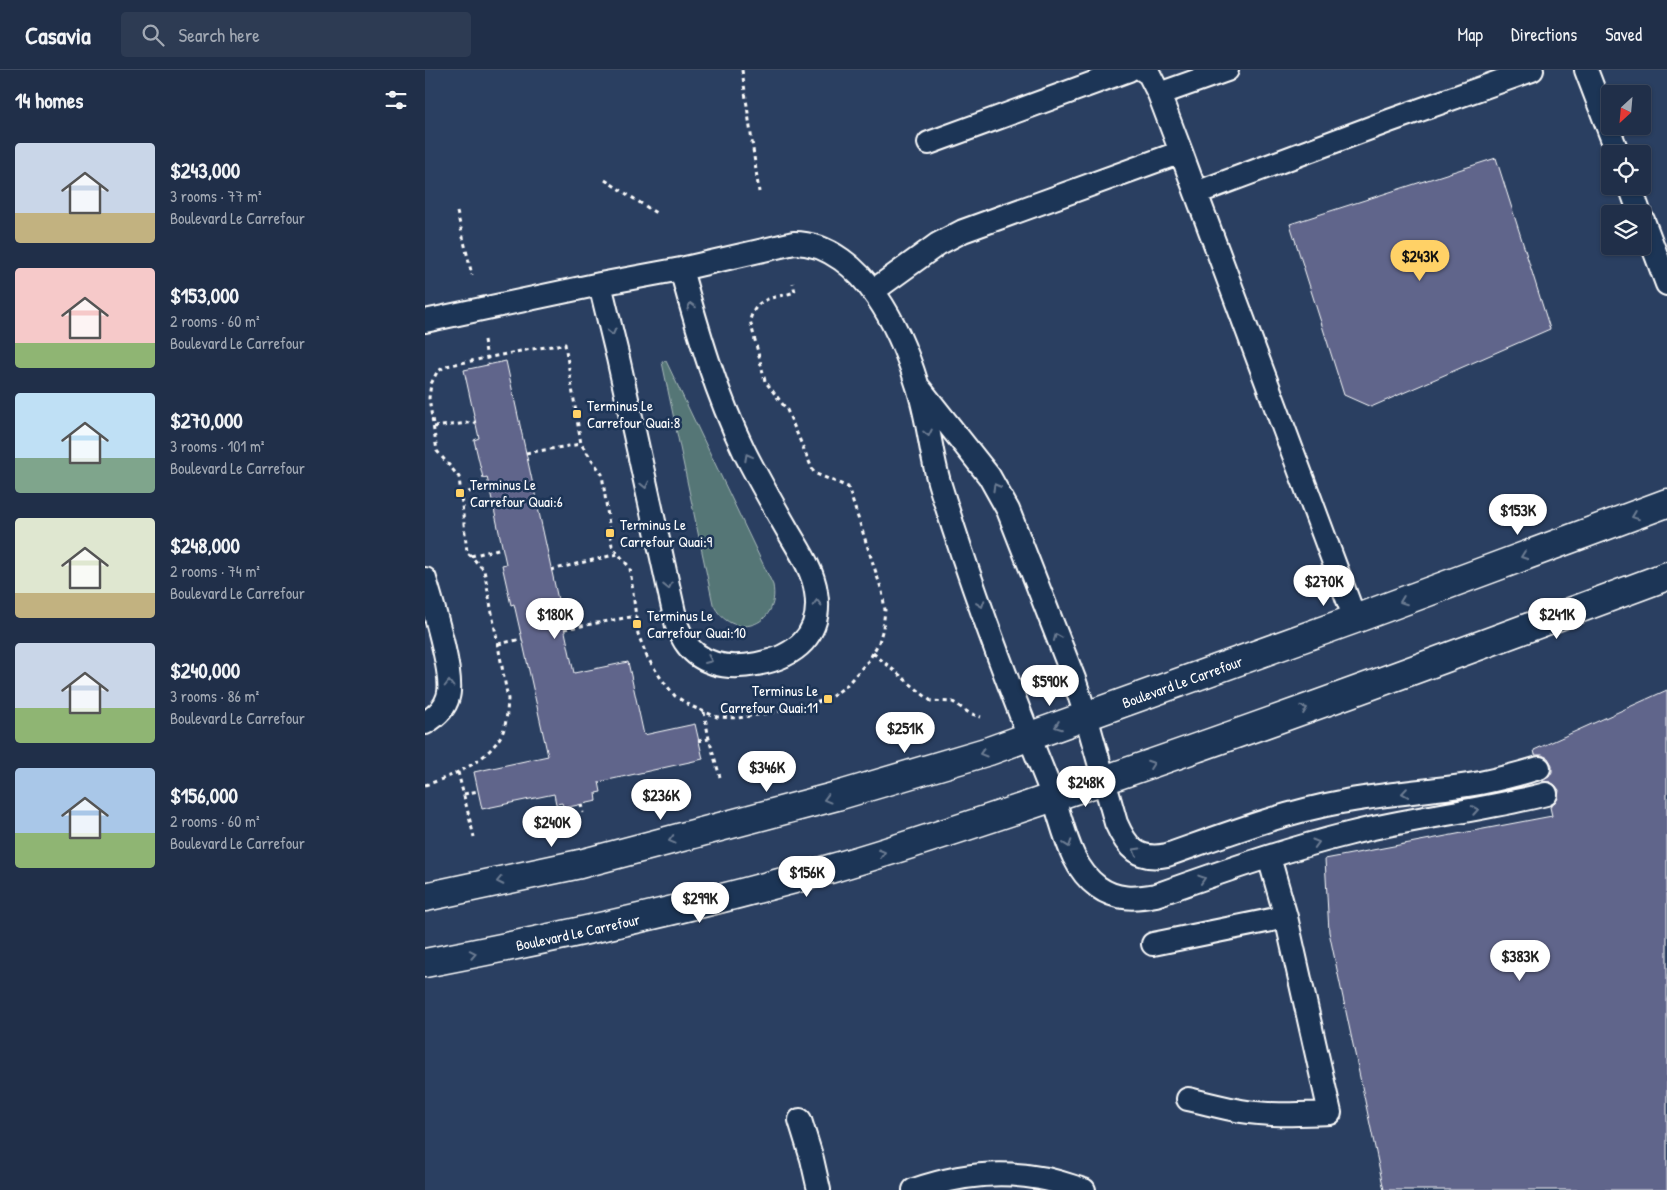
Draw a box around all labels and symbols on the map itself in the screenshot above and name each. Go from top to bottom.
north arrow [1601,85,1651,135]
pin: $243K [1385,240,1455,282]
one-way arrow [686,302,696,310]
one-way arrow [606,327,617,336]
place label: Terminus Le Carrefour Quai:8 [587,395,680,433]
marker: Terminus Le Carrefour Quai:8 [571,408,583,420]
one-way arrow [922,428,933,437]
one-way arrow [744,454,754,463]
place label: Terminus Le Carrefour Quai:6 [470,474,563,512]
one-way arrow [639,480,650,489]
one-way arrow [992,483,1002,492]
marker: Terminus Le Carrefour Quai:6 [454,487,466,499]
pin: $153K [1483,494,1553,536]
one-way arrow [1631,509,1640,520]
place label: Terminus Le Carrefour Quai:9 [620,514,713,552]
marker: Terminus Le Carrefour Quai:9 [604,527,616,539]
one-way arrow [1520,550,1529,560]
pin: $270K [1289,564,1359,607]
one-way arrow [662,581,672,590]
one-way arrow [1399,595,1408,605]
pin: $180K [520,598,590,640]
pin: $241K [1522,598,1592,640]
one-way arrow [811,599,822,607]
one-way arrow [975,600,985,608]
place label: Terminus Le Carrefour Quai:10 [647,605,746,643]
marker: Terminus Le Carrefour Quai:10 [631,618,643,630]
one-way arrow [1052,633,1063,642]
street label: Boulevard Le Carrefour [1119,650,1245,713]
one-way arrow [704,654,713,665]
pin: $590K [1015,664,1085,707]
one-way arrow [444,680,454,688]
place label: Terminus Le Carrefour Quai:11 [720,680,818,718]
marker: Terminus Le Carrefour Quai:11 [822,693,834,705]
one-way arrow [1299,705,1308,715]
pin: $251K [870,712,940,754]
one-way arrow [1054,720,1062,730]
one-way arrow [979,747,988,757]
pin: $346K [732,750,802,793]
one-way arrow [1146,760,1155,770]
pin: $248K [1051,766,1121,808]
pin: $236K [626,778,696,821]
one-way arrow [1401,787,1409,798]
one-way arrow [824,793,832,803]
pin: $240K [517,806,587,848]
one-way arrow [1470,806,1479,816]
one-way arrow [668,834,677,845]
one-way arrow [1311,838,1320,849]
one-way arrow [1062,839,1072,847]
one-way arrow [1133,847,1142,857]
one-way arrow [877,849,885,859]
pin: $156K [772,856,842,898]
one-way arrow [496,875,505,886]
one-way arrow [1198,875,1206,885]
pin: $299K [665,882,735,924]
street label: Boulevard Le Carrefour [514,908,642,955]
pin: $383K [1485,940,1555,982]
one-way arrow [468,949,477,960]

